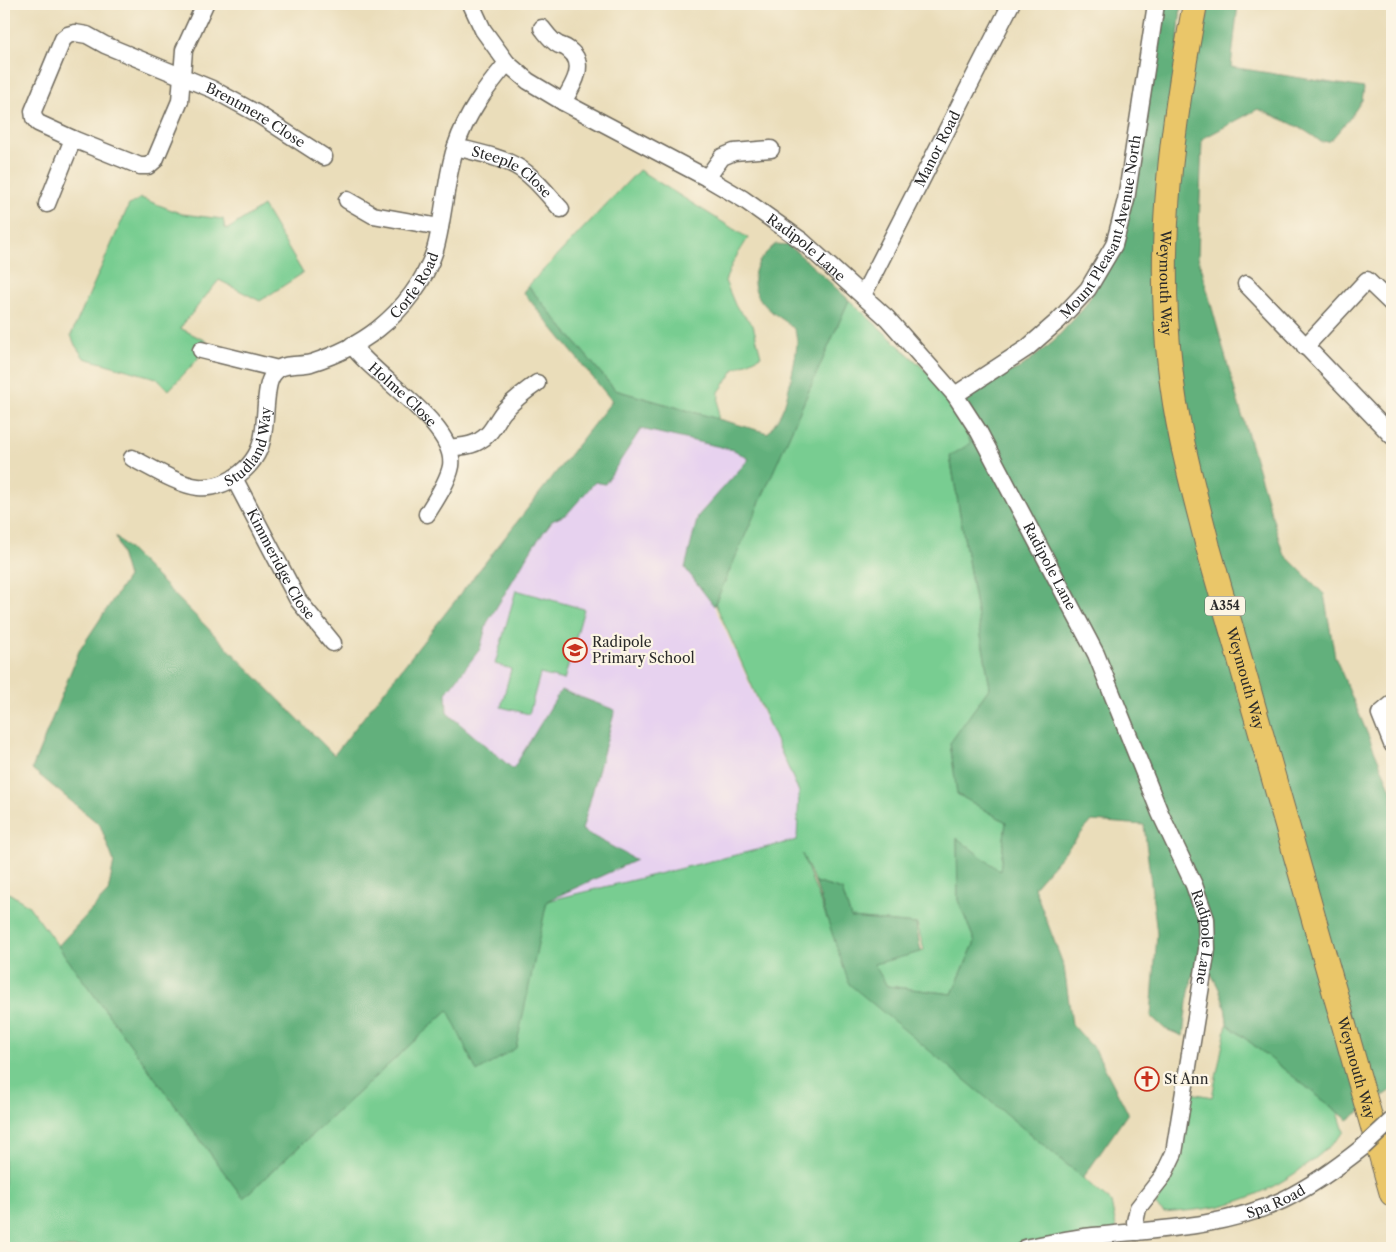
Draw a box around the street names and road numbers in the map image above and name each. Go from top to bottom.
street label: Brentmere Close [203,79,309,152]
street label: Manor Road [911,107,964,190]
street label: Mount Pleasant Avenue North [1056,134,1145,322]
street label: Steeple Close [470,142,556,202]
street label: Radipole Lane [763,210,849,285]
street label: Weymouth Way [1156,229,1176,336]
street label: Corfe Road [386,249,443,323]
street label: Holme Close [365,359,441,431]
street label: Studland Way [221,406,275,491]
street label: Kimmeridge Close [243,506,319,623]
street label: Radipole Lane [1019,519,1080,613]
road number: A354 [1205,596,1245,616]
street label: Weymouth Way [1222,624,1269,732]
street label: Radipole Lane [1187,887,1216,986]
street label: Weymouth Way [1333,1014,1379,1121]
street label: Spa Road [1244,1181,1309,1222]

